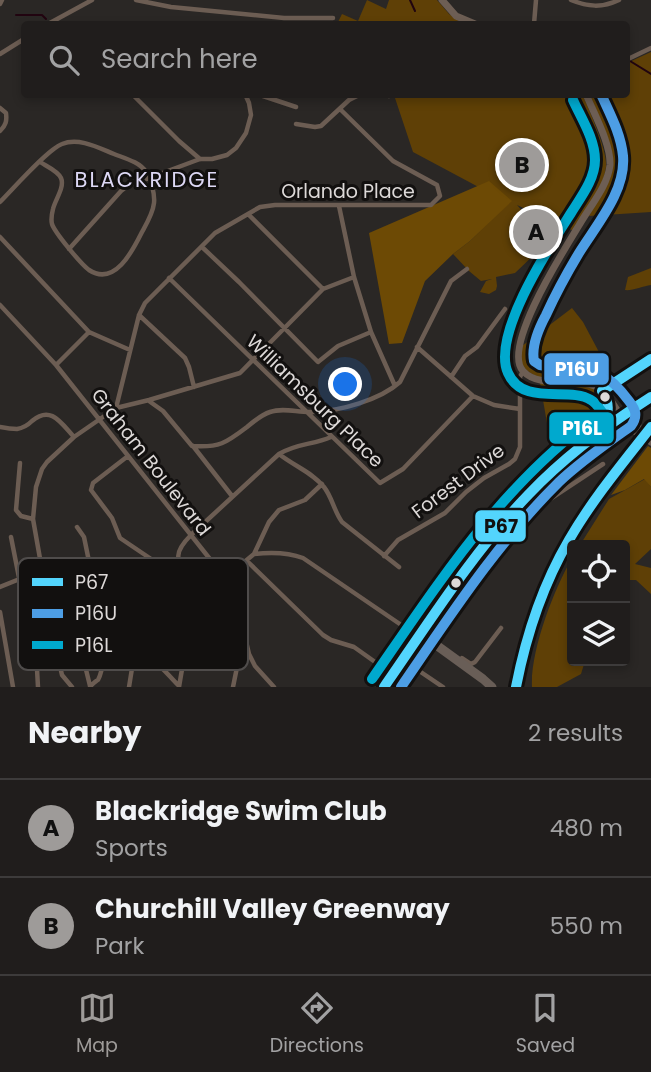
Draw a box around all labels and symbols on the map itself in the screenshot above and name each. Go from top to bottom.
pin: B [499,139,545,191]
district label: BLACKRIDGE [75,165,219,194]
street label: Orlando Place [281,178,415,205]
pin: A [513,206,559,258]
street label: Williamsburg Place [240,328,390,474]
line badge: P16U [543,352,610,386]
text: P16U [555,356,599,383]
your location [328,367,362,401]
street label: Graham Boulevard [85,383,217,541]
unlabelled marker [598,390,612,404]
line badge: P16L [548,411,615,445]
text: P16L [562,415,602,442]
street label: Forest Drive [406,437,510,525]
line badge: P67 [474,509,527,543]
text: P67 [484,513,518,540]
legend [18,558,248,670]
text: P67 [75,569,108,596]
unlabelled marker [449,576,463,590]
text: P16U [75,600,117,627]
text: P16L [75,632,112,659]

